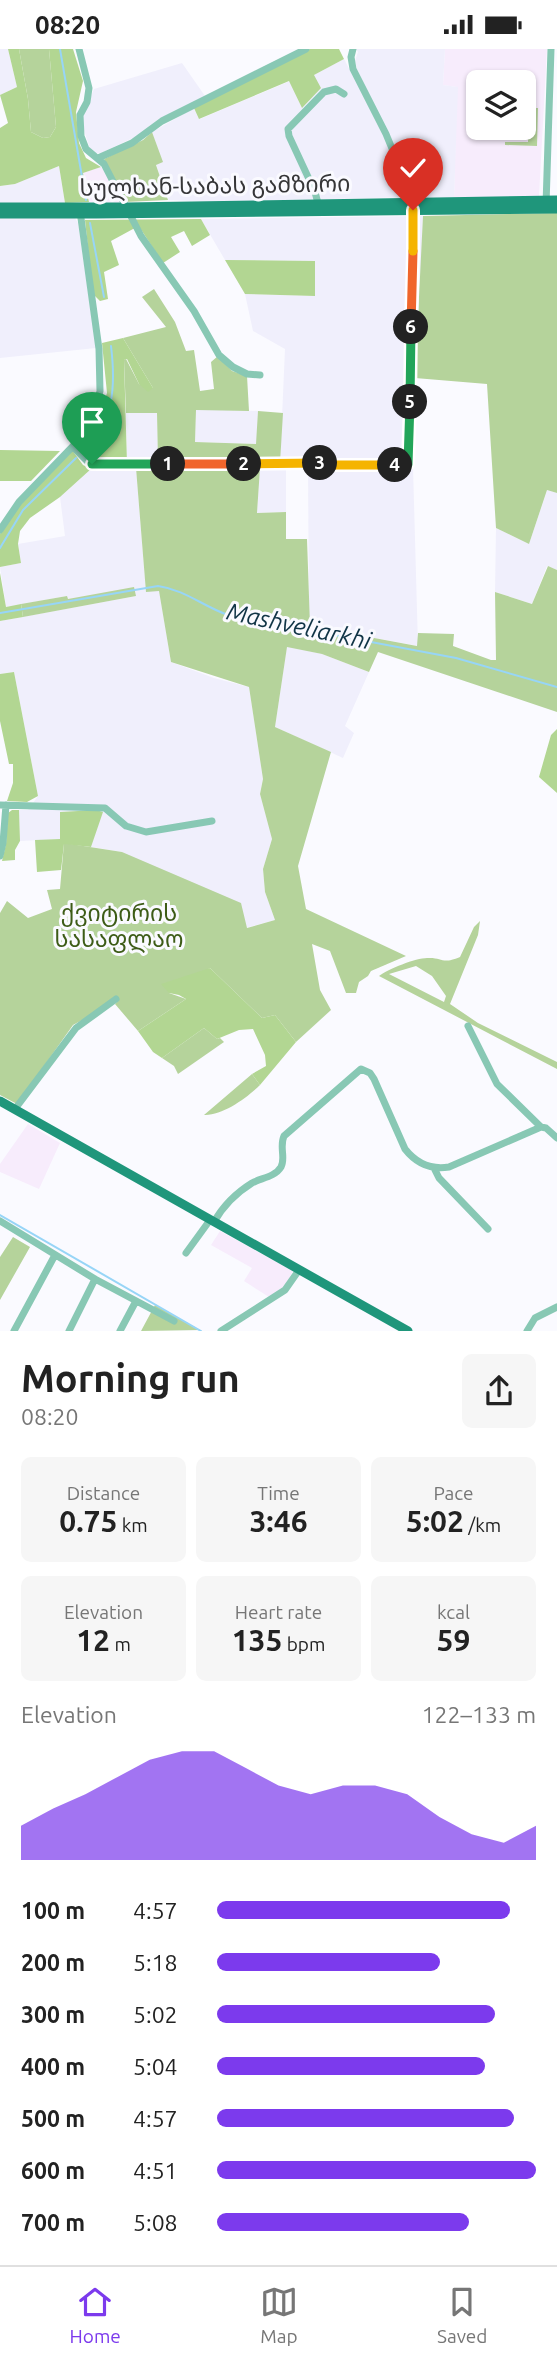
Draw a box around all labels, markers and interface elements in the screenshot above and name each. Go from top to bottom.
text: 08:20 [35,10,100,39]
map controls [466,70,536,140]
button: layers [466,70,536,140]
pin [383,138,443,210]
icon: check [394,149,432,187]
street label: სულხან-საბას გამზირი [79,170,351,202]
pin: 6 [394,309,428,345]
text: 6 [405,315,416,337]
pin: 5 [392,385,428,419]
text: 5 [404,390,415,412]
pin [62,392,122,464]
icon: arrive [73,403,111,441]
pin: 3 [302,445,338,481]
pin: 1 [150,447,186,481]
pin: 2 [226,447,262,481]
pin: 4 [378,447,412,483]
text: 3 [314,451,325,473]
text: 1 [162,452,173,474]
text: 2 [238,452,249,474]
text: 4 [389,453,400,475]
water label: Mashveliarkhi [224,598,374,655]
park label: ქვიტირის სასაფლაო [54,900,184,953]
button: share [462,1354,536,1428]
text: Morning run [21,1357,240,1399]
text: 08:20 [21,1404,79,1429]
text: Distance [67,1482,140,1504]
text: Time [257,1482,300,1504]
text: Pace [433,1482,474,1504]
text: 0.75 [59,1504,117,1538]
text: 3:46 [249,1504,308,1538]
text: 5:02 [406,1504,464,1538]
text: km [117,1514,148,1536]
text: /km [464,1514,501,1536]
text: Elevation [64,1601,143,1623]
text: Heart rate [235,1601,322,1623]
text: kcal [437,1601,470,1623]
text: 12 [76,1623,110,1657]
text: 135 [232,1623,282,1657]
text: 59 [437,1623,470,1657]
text: m [110,1633,131,1655]
text: bpm [282,1633,325,1655]
text: Elevation [21,1702,117,1727]
text: 122–133 m [422,1702,536,1727]
text: 100 m [21,1898,85,1923]
text: 4:57 [133,1898,178,1923]
text: 200 m [21,1950,85,1975]
text: 5:18 [133,1950,178,1975]
text: 300 m [21,2002,85,2027]
text: 5:02 [133,2002,178,2027]
text: 400 m [21,2054,85,2079]
text: 5:04 [133,2054,178,2079]
text: 500 m [21,2106,85,2131]
text: 4:57 [133,2106,178,2131]
text: 600 m [21,2158,85,2183]
text: 4:51 [133,2158,178,2183]
text: 700 m [21,2210,85,2235]
text: 5:08 [133,2210,178,2235]
tab: Home [70,2283,121,2347]
tab: Map [260,2283,298,2347]
tab: Saved [437,2283,487,2347]

